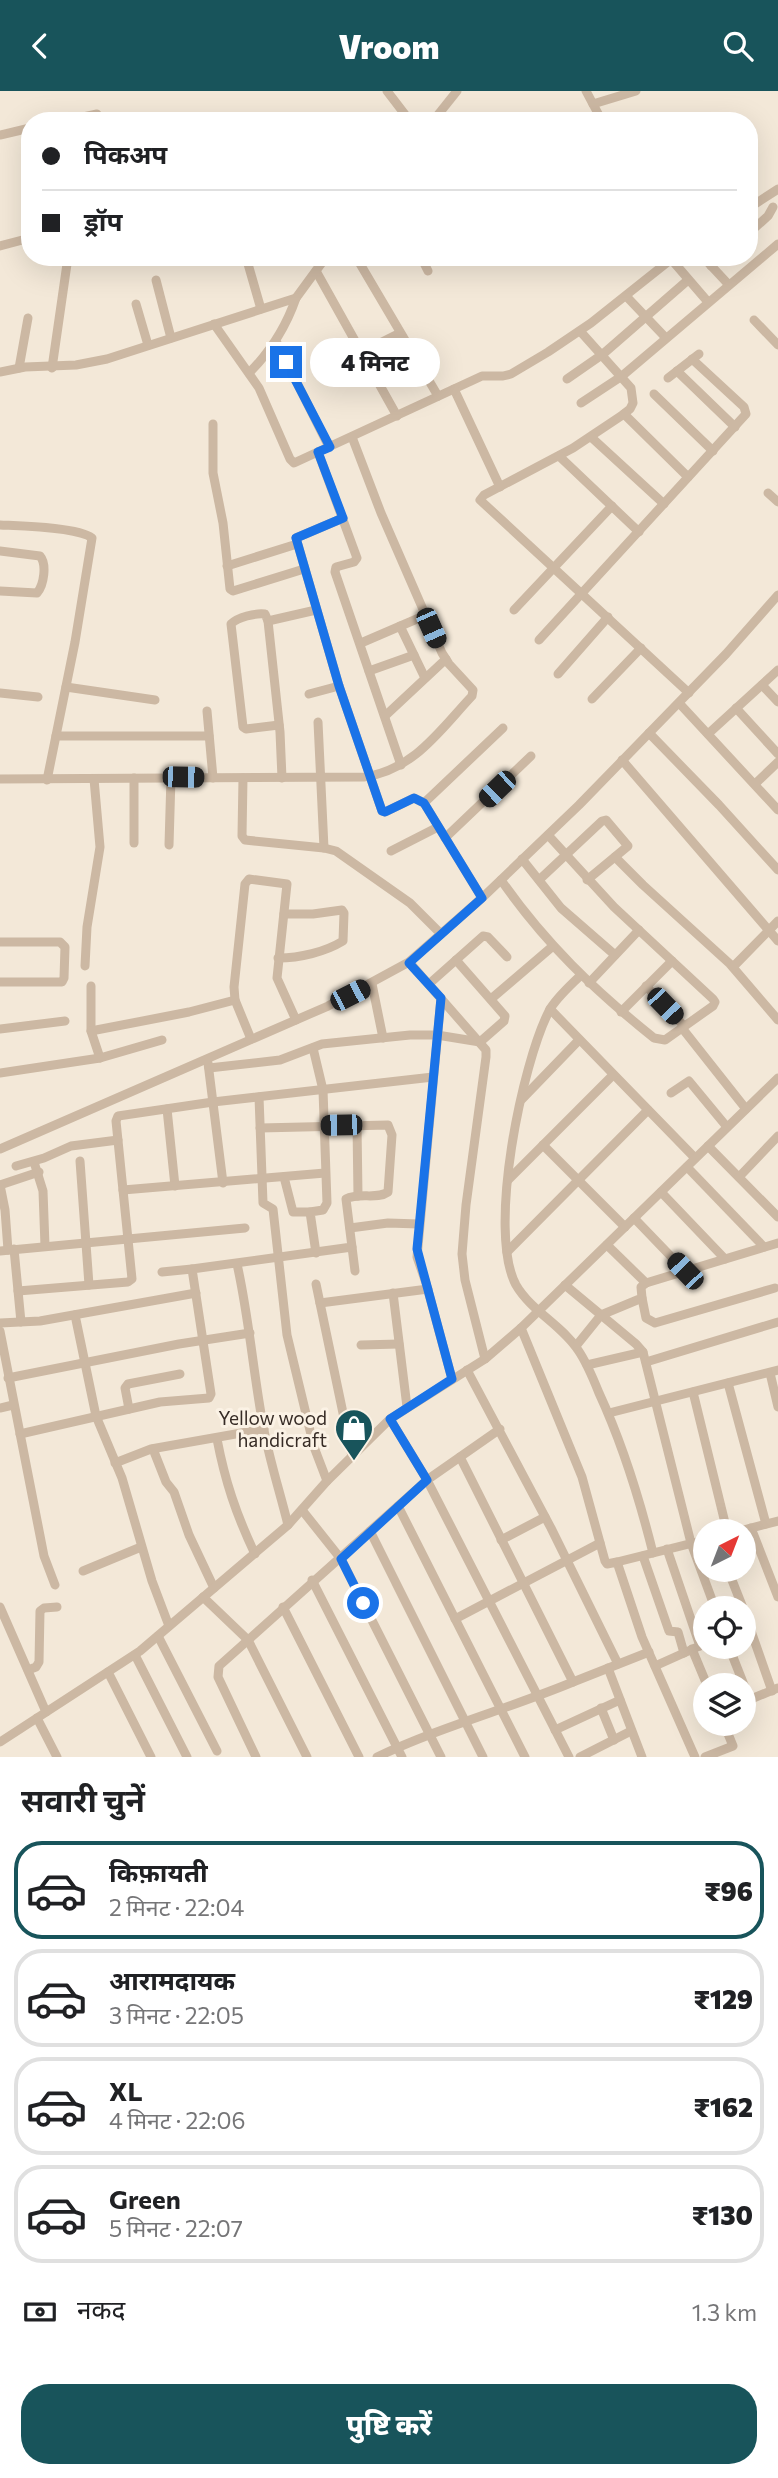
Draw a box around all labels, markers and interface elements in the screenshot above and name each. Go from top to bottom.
text: Vroom [339,26,439,66]
icon: back [21,27,59,65]
icon: search [719,27,757,65]
text: पिकअप [84,138,167,169]
text: ड्रॉप [84,205,122,236]
callout: 4 मिनट [310,337,440,387]
route end [270,346,302,378]
text: 4 मिनट [341,348,409,376]
car [413,605,450,651]
car [162,766,205,788]
car [475,767,520,811]
car [327,976,374,1014]
car [643,984,688,1028]
car [320,1114,363,1136]
car [663,1249,708,1293]
place label: Yellow wood handicraft [218,1406,327,1451]
shop icon: Yellow wood handicraft [333,1407,375,1462]
north arrow [693,1519,756,1582]
map controls [693,1519,756,1736]
route start [347,1587,379,1619]
button: locate [693,1596,756,1659]
button: layers [693,1673,756,1736]
text: सवारी चुनें [21,1779,145,1819]
text: किफ़ायती [109,1856,208,1887]
icon: car [25,1859,88,1922]
text: ₹96 [704,1875,753,1906]
text: 2 मिनट · 22:04 [109,1893,244,1921]
text: आरामदायक [109,1964,235,1995]
icon: car [25,1967,88,2030]
text: ₹129 [693,1983,753,2014]
text: 3 मिनट · 22:05 [109,2001,244,2029]
icon: car [25,2075,88,2138]
text: XL [109,2075,143,2106]
text: ₹162 [693,2091,753,2122]
text: 4 मिनट · 22:06 [109,2106,245,2134]
icon: car [25,2183,88,2246]
text: Green [109,2183,181,2214]
text: ₹130 [692,2199,753,2230]
text: 5 मिनट · 22:07 [109,2214,243,2242]
icon: cash [21,2293,59,2331]
text: नकद [77,2293,125,2324]
text: 1.3 km [692,2298,757,2326]
button: पुष्टि करें [21,2384,757,2464]

